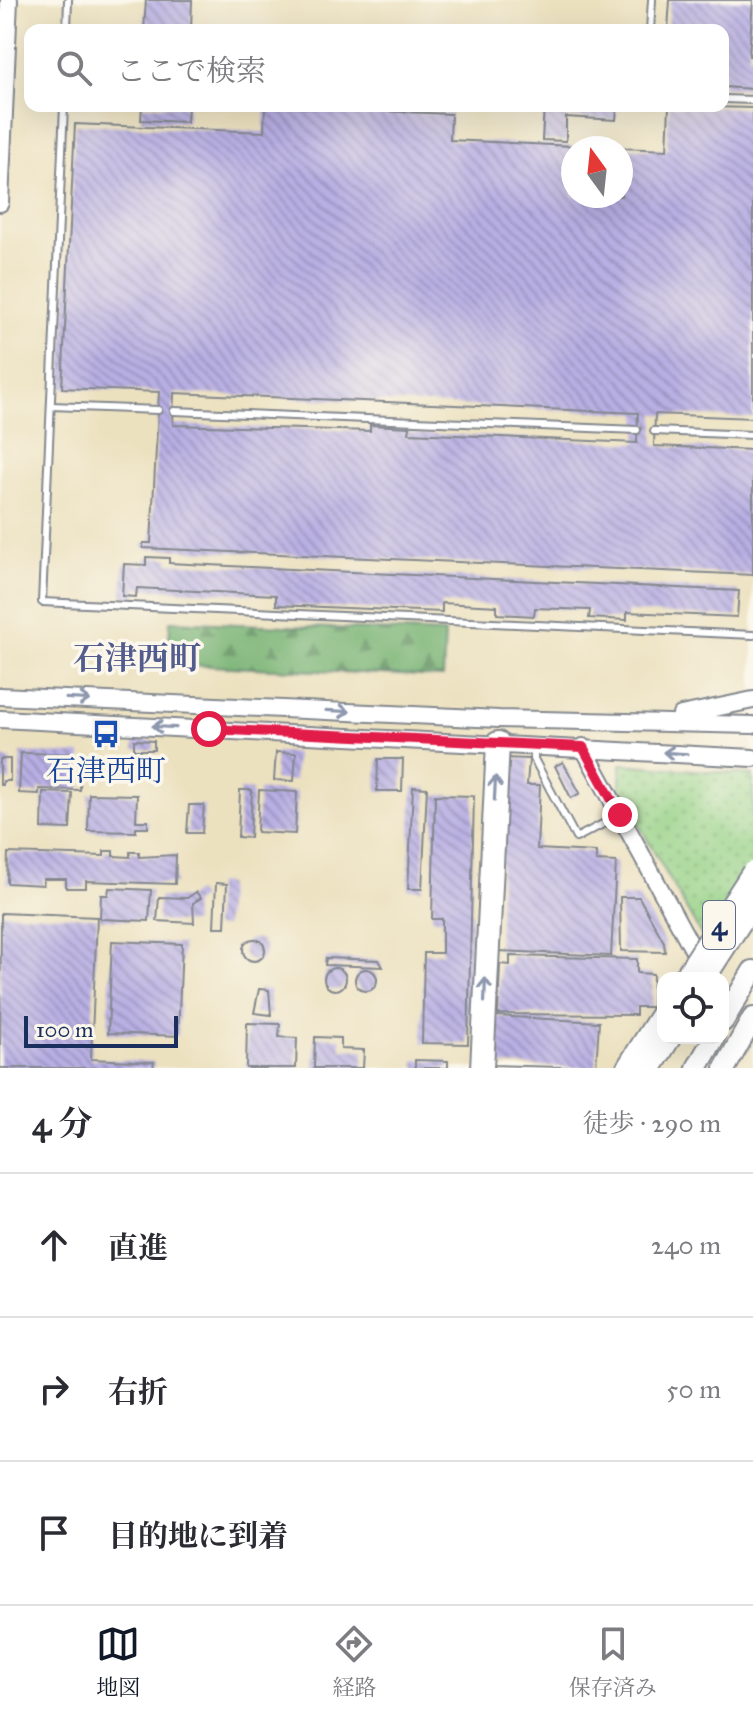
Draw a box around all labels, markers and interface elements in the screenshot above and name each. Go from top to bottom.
search box [24,24,729,112]
icon: search [52,46,96,90]
text: ここで検索 [116,53,266,89]
north arrow [561,136,633,208]
district label: 石津西町 [73,639,201,678]
one-way arrow [64,692,91,707]
one-way arrow [324,704,351,719]
route start [191,711,227,747]
bus stop icon: 石津西町 [91,719,121,749]
one-way arrow [151,719,178,734]
one-way arrow [662,745,689,760]
place label: 石津西町 [46,753,166,789]
one-way arrow [488,775,503,801]
route end [602,797,638,833]
road number: 4 [703,901,735,949]
map controls [657,972,729,1044]
button: locate [657,972,729,1044]
one-way arrow [478,977,493,1004]
scale bar [24,1012,178,1048]
text: 100 m [36,1016,93,1043]
text: 4 分 [32,1103,92,1144]
text: 徒歩 · 290 m [583,1107,721,1139]
icon: ahead [32,1223,76,1267]
text: 240 m [651,1229,721,1261]
text: 直進 [108,1230,168,1266]
icon: right [32,1367,76,1411]
text: 50 m [666,1373,721,1405]
text: 右折 [108,1374,168,1410]
icon: arrive [32,1511,76,1555]
text: 目的地に到着 [108,1518,288,1554]
tab: 地図 [96,1622,140,1701]
tab: 経路 [332,1622,377,1701]
tab: 保存済み [569,1622,657,1701]

